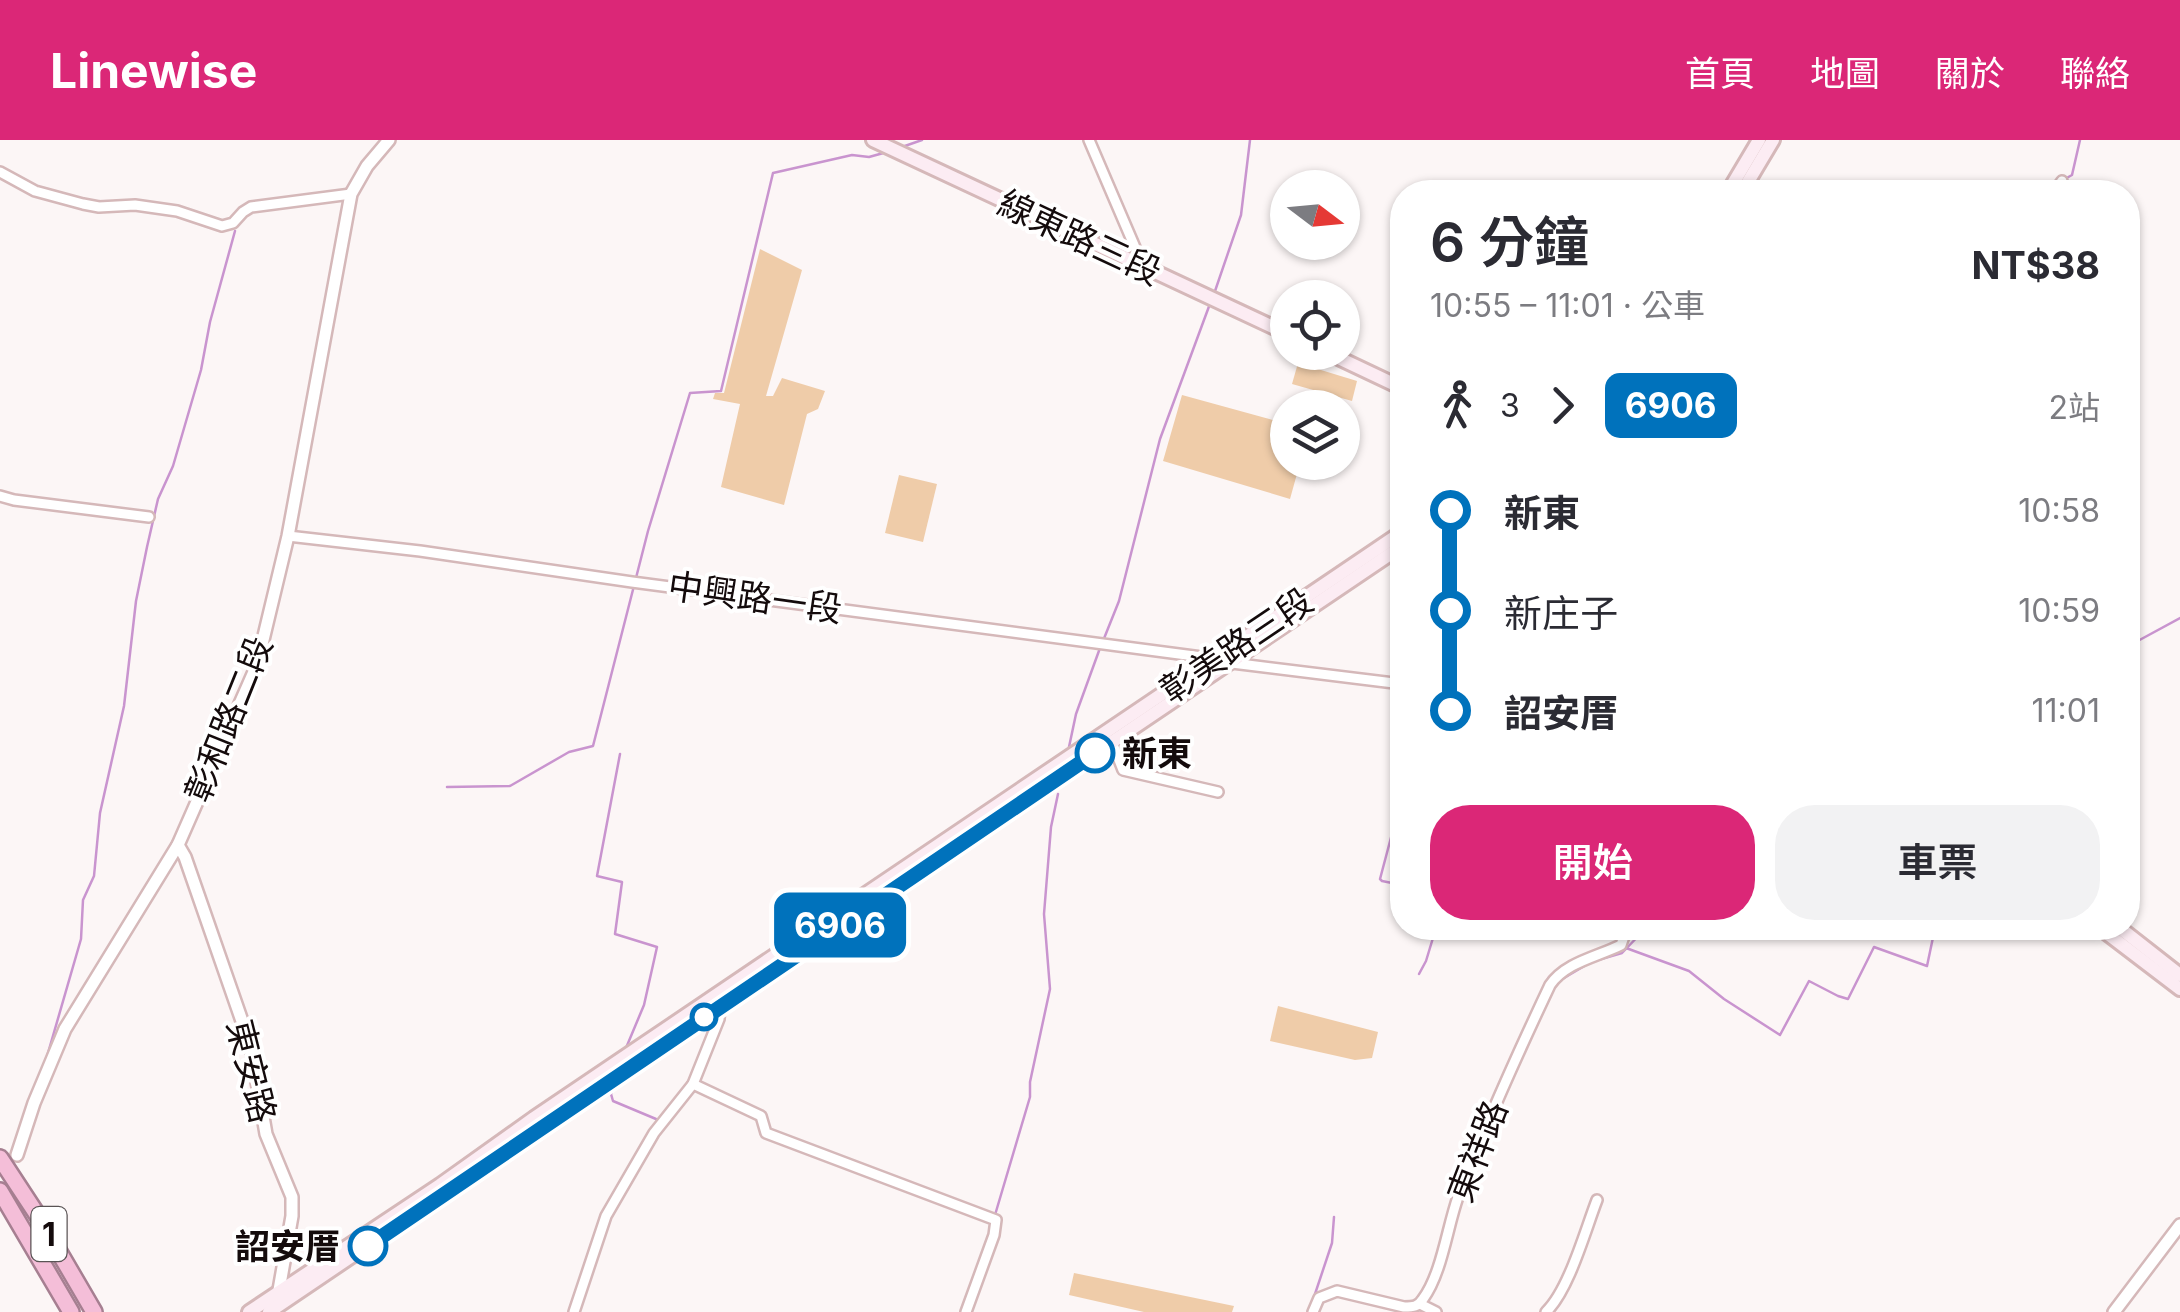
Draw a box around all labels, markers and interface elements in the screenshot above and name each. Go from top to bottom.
text: Linewise [50,41,257,100]
text: 首頁 [1685,52,1755,94]
text: 地圖 [1810,52,1880,94]
text: 關於 [1935,52,2005,94]
text: 聯絡 [2060,52,2130,94]
north arrow [1270,170,1360,260]
map controls [1270,170,1360,480]
street label: 線東路三段 [992,181,1168,293]
text: 6 分鐘 [1430,209,1589,275]
text: NT$38 [1972,242,2100,288]
button: locate [1270,280,1360,370]
text: 10:55 – 11:01 · 公車 [1430,286,1705,325]
icon: walk [1430,378,1485,433]
icon: forward [1535,378,1590,433]
text: 6906 [1625,384,1717,426]
text: 3 [1500,386,1520,425]
text: 2站 [2048,388,2100,427]
button: layers [1270,390,1360,480]
text: 新東 [1504,490,1580,536]
text: 10:58 [2018,491,2100,530]
street label: 中興路一段 [665,564,845,630]
street label: 彰美路三段 [1152,579,1320,711]
text: 新庄子 [1504,590,1618,636]
text: 10:59 [2018,591,2100,630]
street label: 彰和路二段 [176,630,280,808]
text: 詔安厝 [1504,690,1618,736]
text: 11:01 [2032,691,2100,730]
place label: 新東 [1122,732,1192,774]
marker: 新東 [1076,734,1114,772]
button: 開始 [1430,805,1755,920]
button: 車票 [1775,805,2100,920]
line badge: 6906 [770,892,910,958]
text: 6906 [794,904,886,946]
unlabelled marker [691,1004,717,1030]
street label: 東安路 [219,1015,285,1127]
street label: 東祥路 [1439,1094,1515,1208]
road number: 1 [32,1207,66,1261]
place label: 詔安厝 [235,1225,340,1267]
marker: 詔安厝 [349,1227,387,1265]

